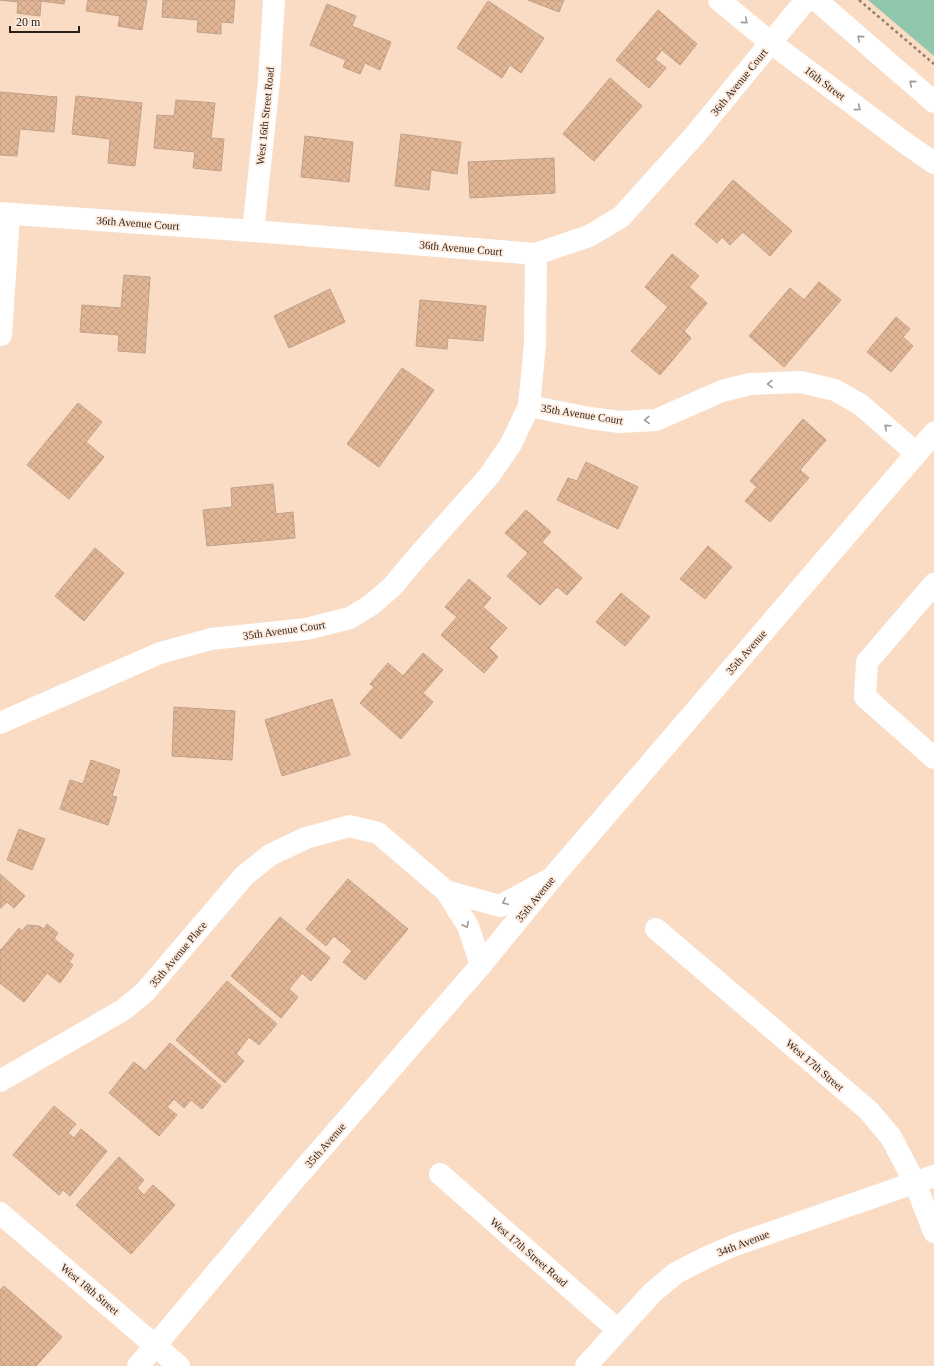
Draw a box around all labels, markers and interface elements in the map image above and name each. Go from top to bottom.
scale bar [10,8,79,34]
text: 20 m [16,15,41,29]
one-way arrow [740,17,748,24]
one-way arrow [858,36,865,43]
street label: 36th Avenue Court [708,46,770,118]
street label: 16th Street [802,64,848,102]
street label: West 16th Street Road [254,66,276,166]
one-way arrow [909,80,917,87]
one-way arrow [854,103,861,111]
street label: 36th Avenue Court [96,214,180,232]
street label: 36th Avenue Court [419,238,503,258]
one-way arrow [767,379,773,388]
street label: 35th Avenue Court [540,402,624,426]
one-way arrow [644,416,650,425]
one-way arrow [884,425,892,432]
street label: 35th Avenue Court [242,618,326,642]
street label: 35th Avenue [723,627,769,677]
street label: 35th Avenue [513,874,557,924]
one-way arrow [502,898,509,906]
street label: 35th Avenue Place [147,919,209,989]
one-way arrow [461,920,469,928]
street label: West 17th Street [784,1037,846,1093]
street label: 35th Avenue [302,1120,348,1170]
street label: West 17th Street Road [488,1215,570,1289]
street label: 34th Avenue [715,1227,771,1258]
street label: West 18th Street [58,1261,122,1317]

